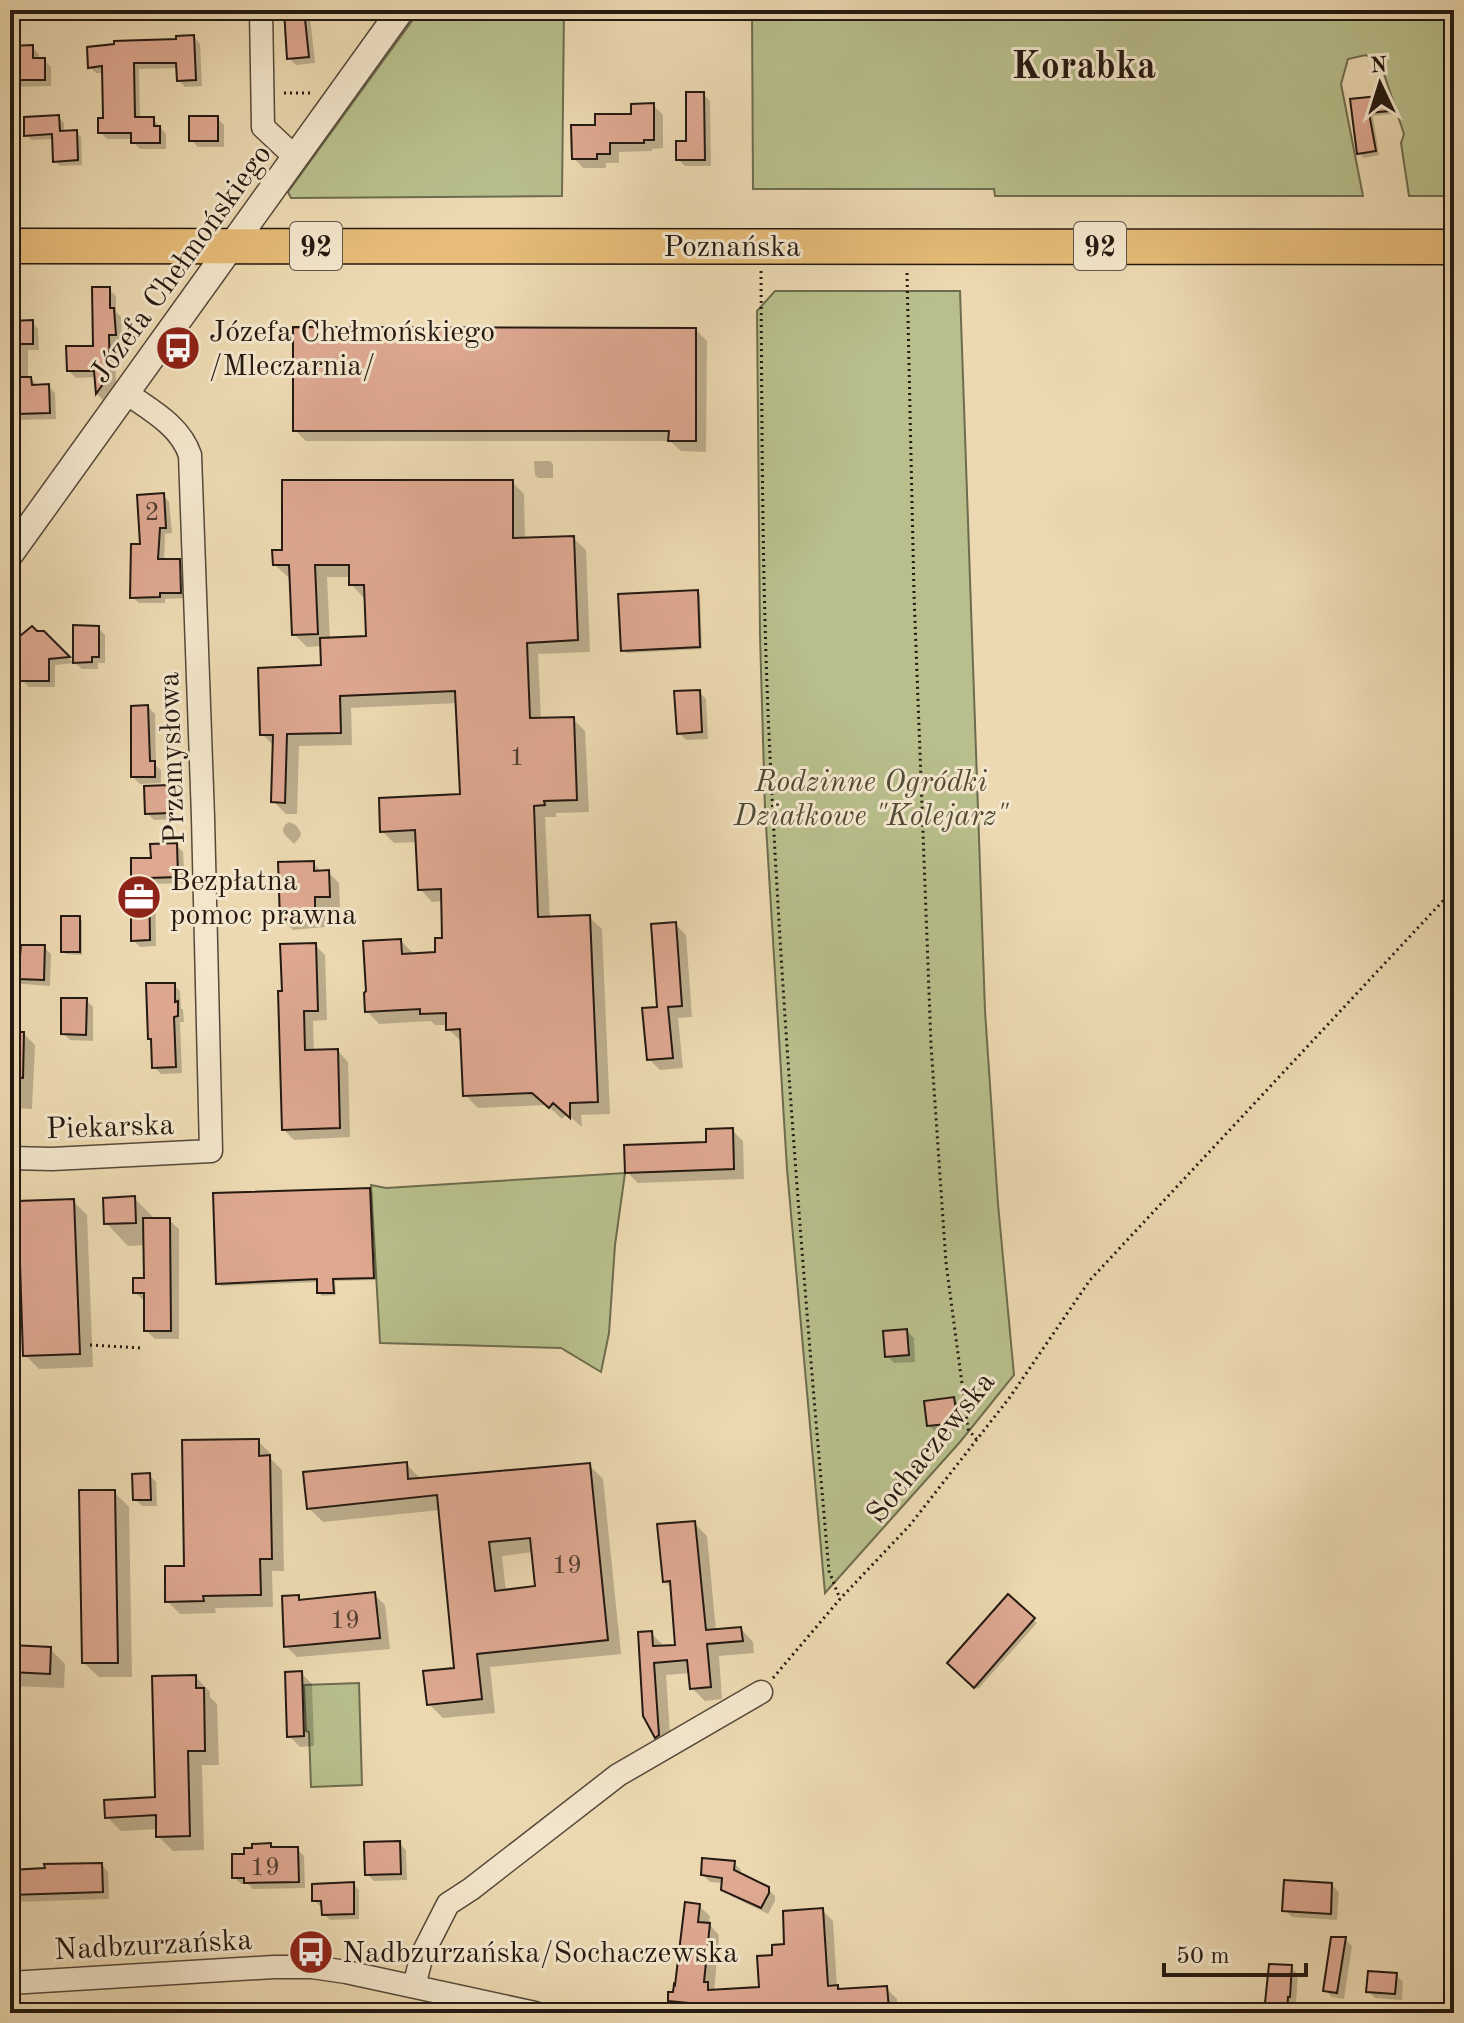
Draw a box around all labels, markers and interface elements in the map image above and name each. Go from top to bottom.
north arrow [1340,44,1420,124]
district label: Korabka [1012,49,1156,87]
text: N [1370,54,1388,78]
street label: Józefa Chełmońskiego [85,140,278,389]
road number: 92 [290,222,342,270]
road number: 92 [1074,222,1126,270]
street label: Poznańska [663,233,801,263]
place label: Józefa Chełmońskiego /Mleczarnia/ [209,318,495,382]
bus stop icon: Józefa Chełmońskiego /Mleczarnia/ [154,324,202,372]
house number: 2 [144,500,160,526]
street label: Przemysłowa [155,671,191,845]
house number: 1 [509,745,525,771]
park label: Rodzinne Ogródki Działkowe "Kolejarz" [733,768,1009,832]
place label: Bezpłatna pomoc prawna [170,867,357,931]
office icon: Bezpłatna pomoc prawna [115,873,163,921]
street label: Piekarska [45,1111,175,1145]
street label: Sochaczewska [862,1367,1001,1529]
house number: 19 [552,1553,582,1579]
house number: 19 [330,1608,360,1634]
house number: 19 [250,1855,280,1881]
street label: Nadbzurzańska [53,1926,253,1966]
scale bar [1164,1927,1306,1977]
bus stop icon: Nadbzurzańska/Sochaczewska [287,1928,335,1976]
place label: Nadbzurzańska/Sochaczewska [342,1939,738,1969]
text: 50 m [1176,1945,1230,1969]

